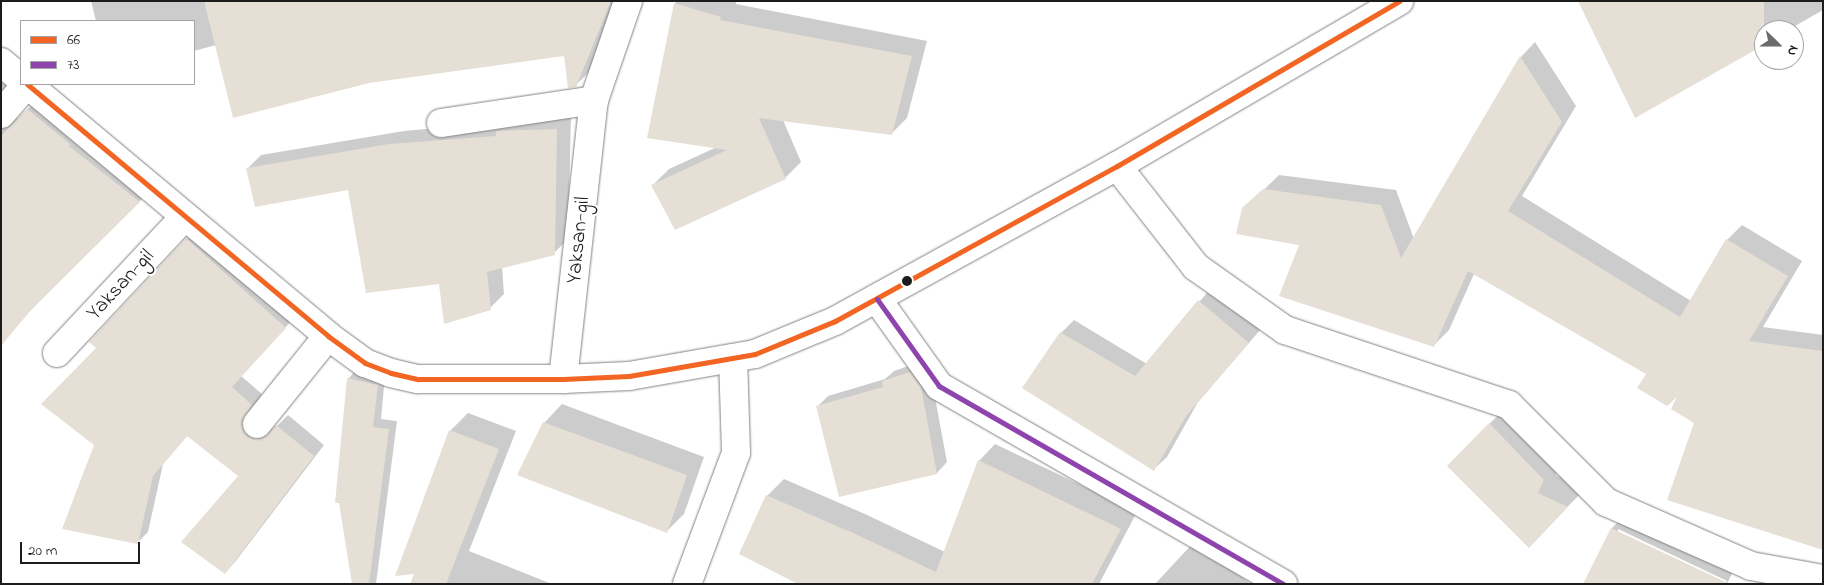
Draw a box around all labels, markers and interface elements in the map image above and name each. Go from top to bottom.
legend [20,20,195,85]
north arrow [1754,20,1804,70]
text: 66 [67,29,80,51]
text: N [1781,42,1804,59]
text: 73 [67,54,79,76]
street label: Yaksan-gil [562,195,596,285]
street label: Yaksan-gil [82,245,160,325]
unlabelled marker [902,276,912,286]
scale bar [22,532,142,564]
text: 20 m [28,540,57,562]

